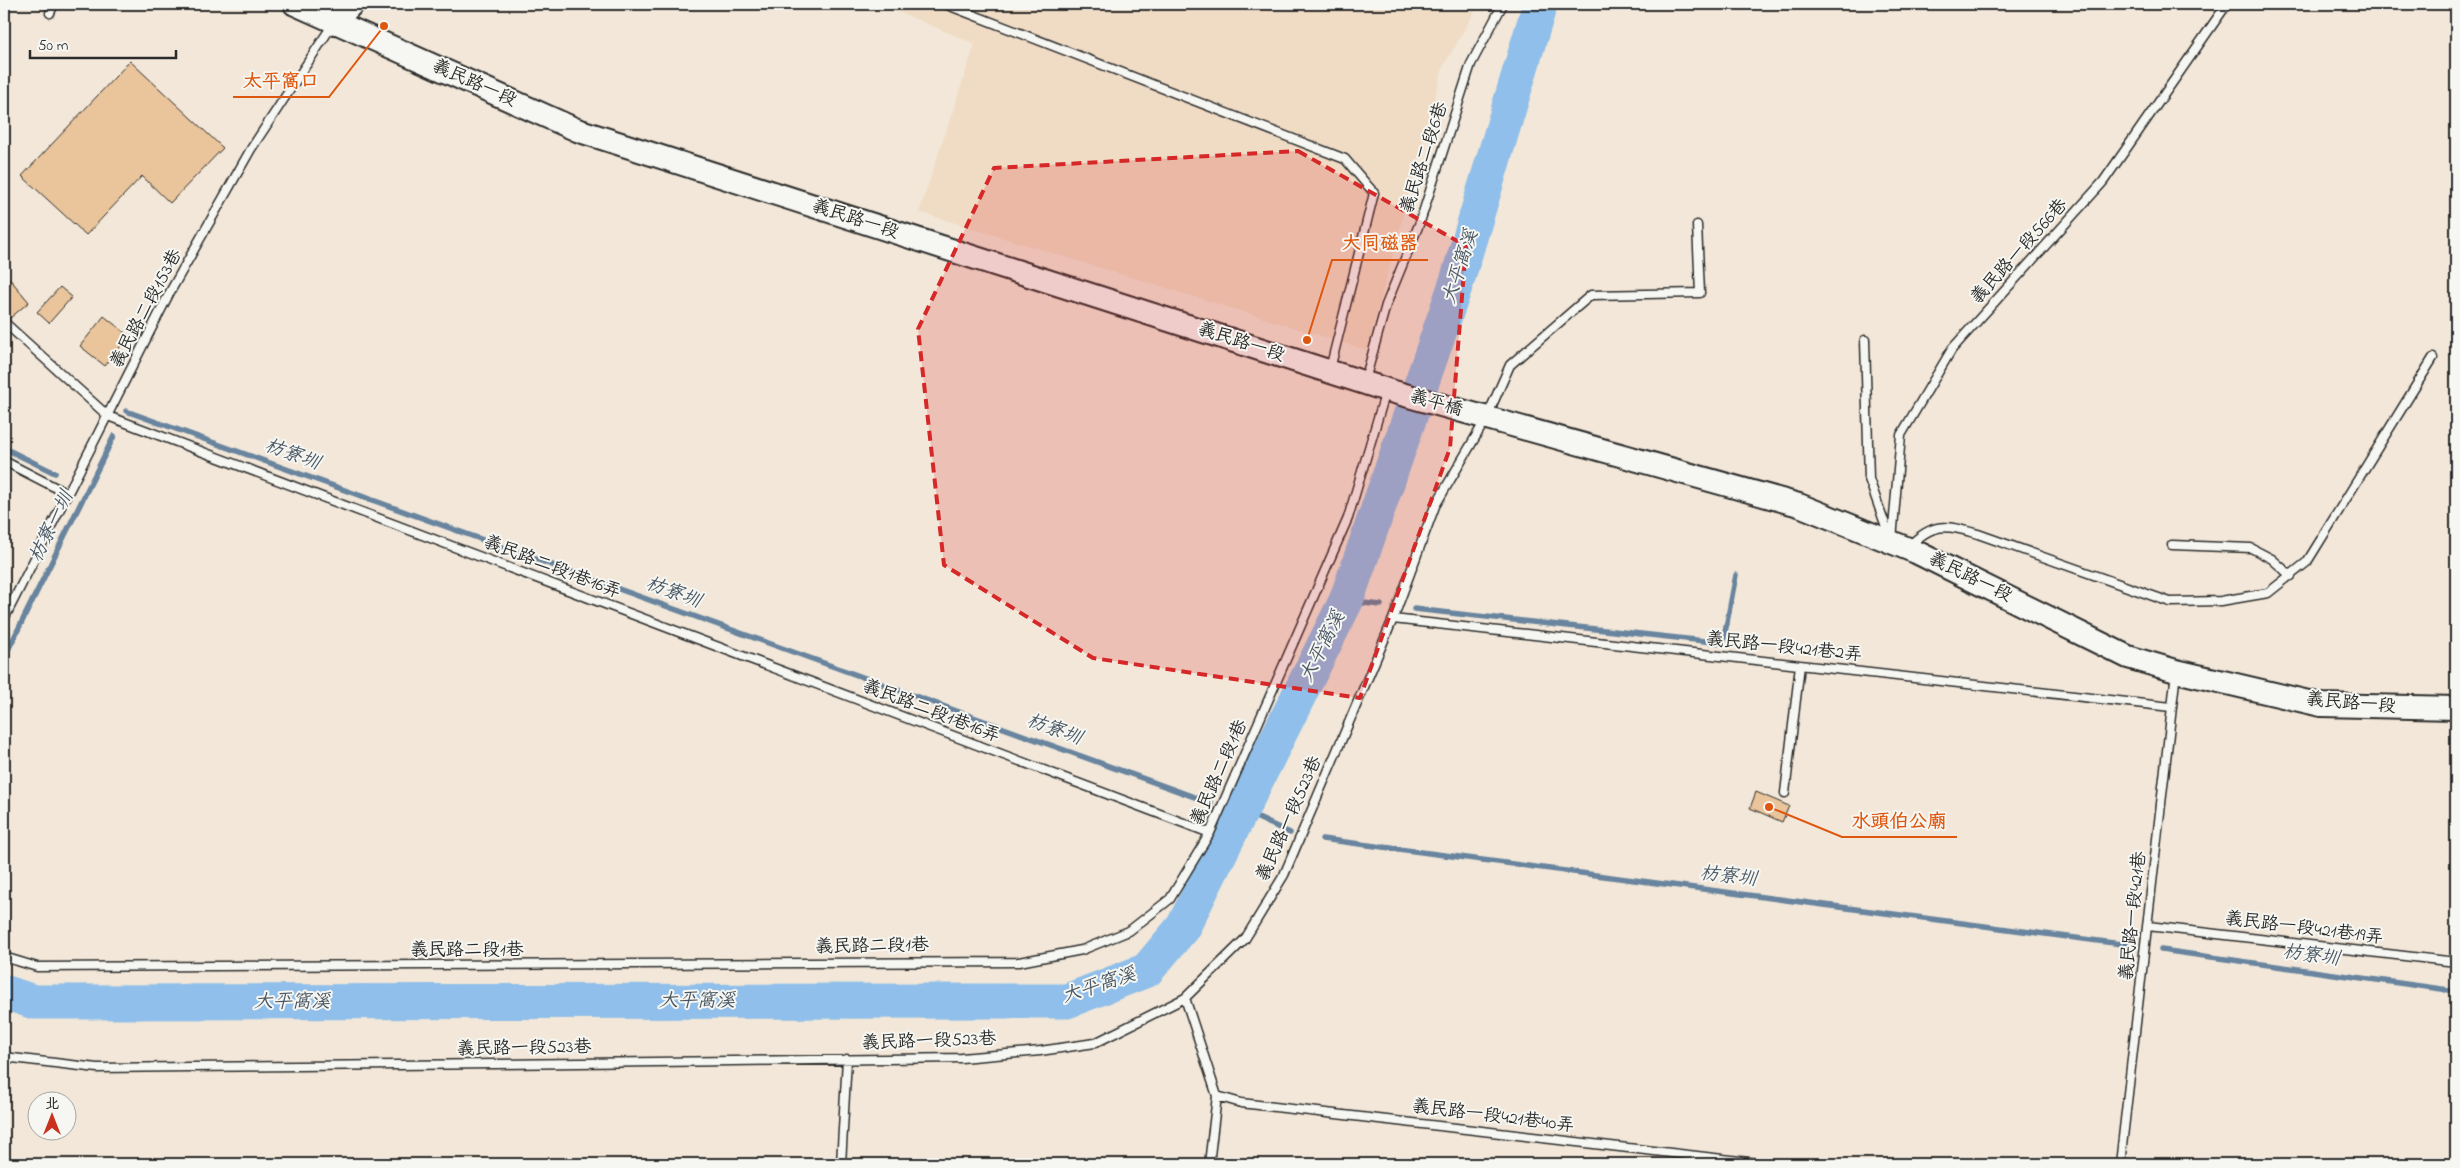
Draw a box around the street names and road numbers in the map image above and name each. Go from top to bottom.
street label: 義民路一段 [428,54,520,114]
street label: 義民路二段6巷 [1395,99,1455,217]
street label: 義民路一段566巷 [1965,193,2075,311]
street label: 義民路一段 [808,194,902,246]
street label: 義民路二段153巷 [105,245,189,373]
street label: 義民路一段 [1194,317,1288,369]
street label: 義平橋 [1406,384,1466,424]
street label: 義民路二段1巷16弄 [479,530,625,606]
street label: 義民路一段 [1924,547,2016,609]
street label: 義民路一段421巷2弄 [1705,627,1863,669]
street label: 義民路二段1巷16弄 [858,674,1004,750]
street label: 義民路一段 [2305,687,2397,721]
street label: 義民路二段1巷 [1185,716,1255,830]
street label: 義民路一段523巷 [1251,752,1329,886]
street label: 義民路一段421巷 [2114,850,2154,982]
street label: 義民路一段421巷19弄 [2223,906,2385,952]
street label: 義民路二段1巷 [815,933,929,961]
street label: 義民路二段1巷 [410,938,524,964]
street label: 義民路一段523巷 [861,1027,997,1057]
street label: 義民路一段523巷 [456,1035,592,1063]
street label: 義民路一段421巷40弄 [1410,1094,1576,1140]

